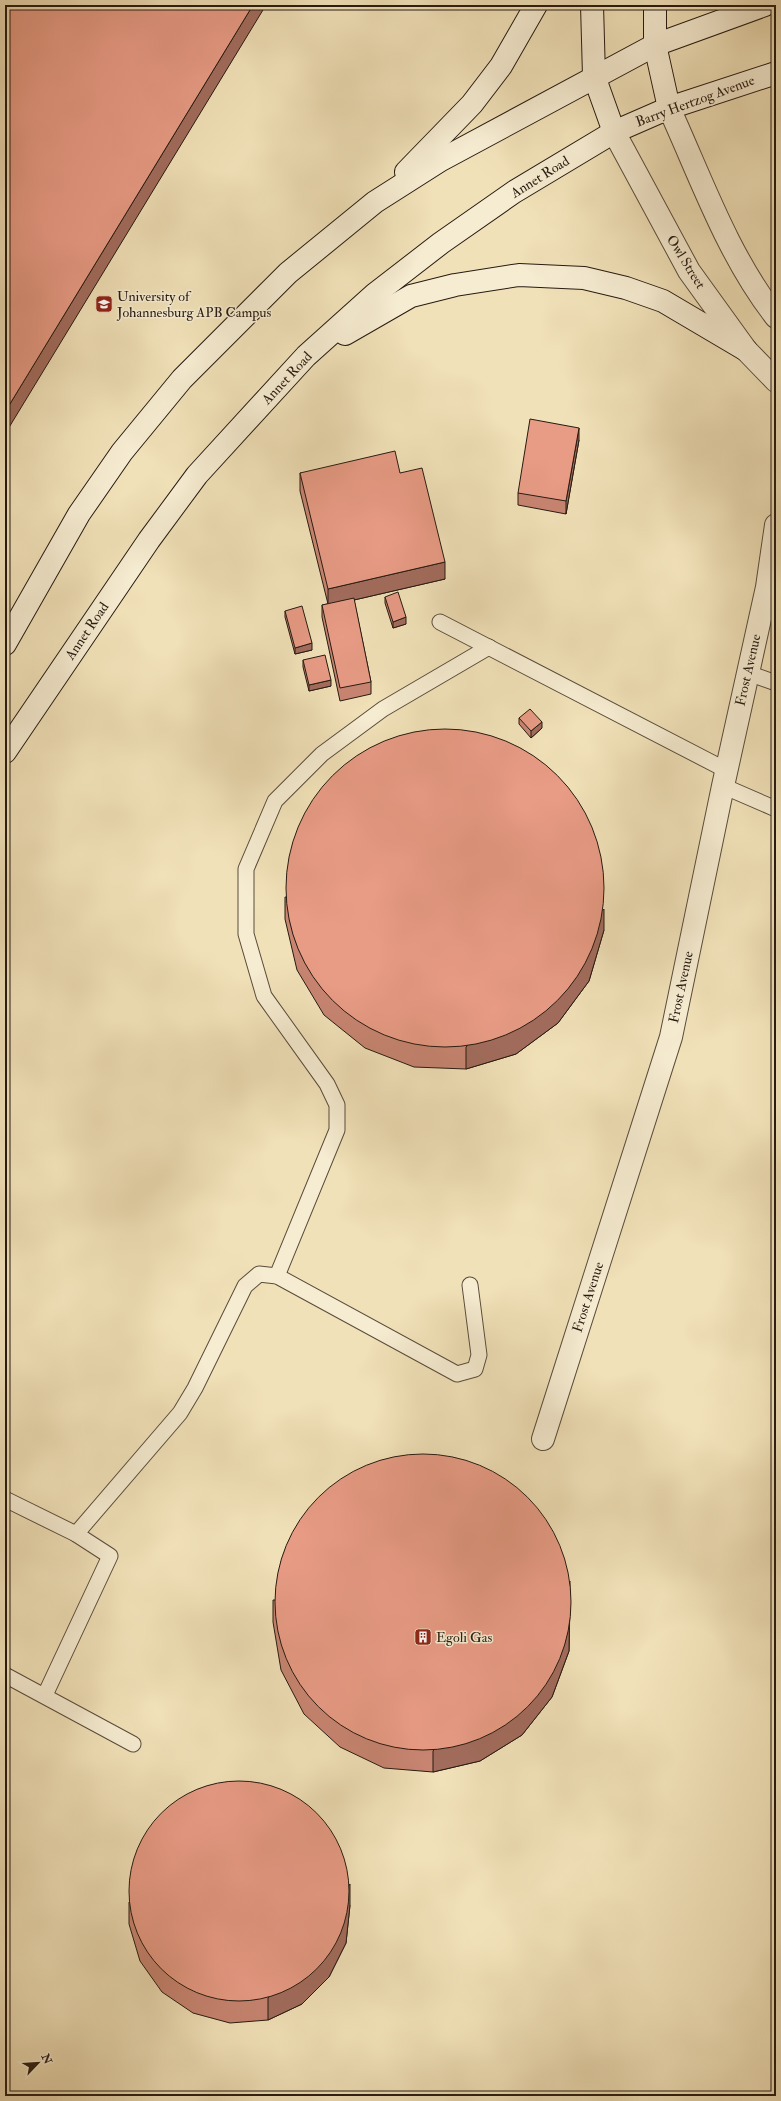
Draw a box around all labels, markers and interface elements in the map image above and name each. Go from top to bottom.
street label: Barry Hertzog Avenue [633,72,757,131]
street label: Annet Road [507,152,573,202]
street label: Owl Street [663,232,709,292]
place label: University of Johannesburg APB Campus [116,288,272,322]
school or university icon: University of Johannesburg APB Campus [94,294,114,314]
street label: Annet Road [258,348,316,409]
street label: Annet Road [61,599,113,664]
street label: Frost Avenue [731,632,765,708]
street label: Frost Avenue [665,949,697,1025]
street label: Frost Avenue [569,1259,607,1334]
building icon: Egoli Gas [413,1627,433,1647]
place label: Egoli Gas [436,1629,492,1646]
north arrow [18,2043,58,2083]
text: N [38,2051,55,2067]

